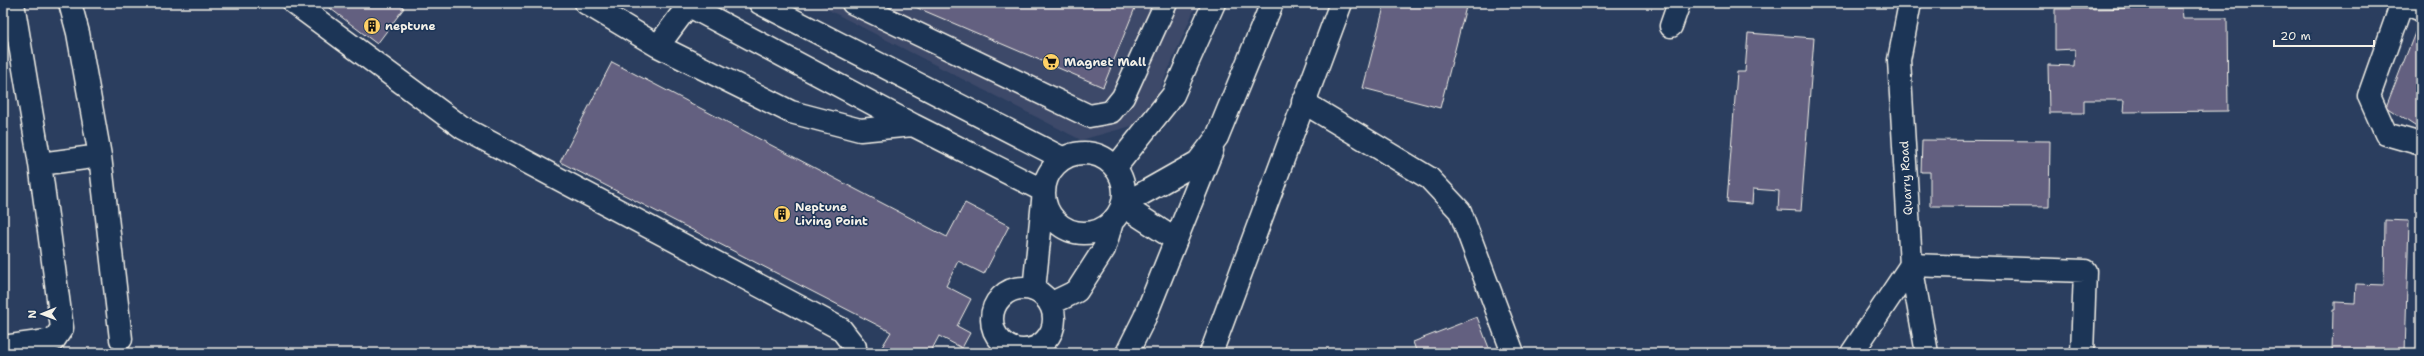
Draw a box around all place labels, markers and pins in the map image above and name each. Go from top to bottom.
building icon: neptune [362,16,382,36]
place label: neptune [385,18,436,34]
supermarket icon: Magnet Mall [1041,52,1061,72]
place label: Magnet Mall [1064,54,1146,70]
place label: Neptune Living Point [795,199,868,229]
building icon: Neptune Living Point [772,204,792,224]

